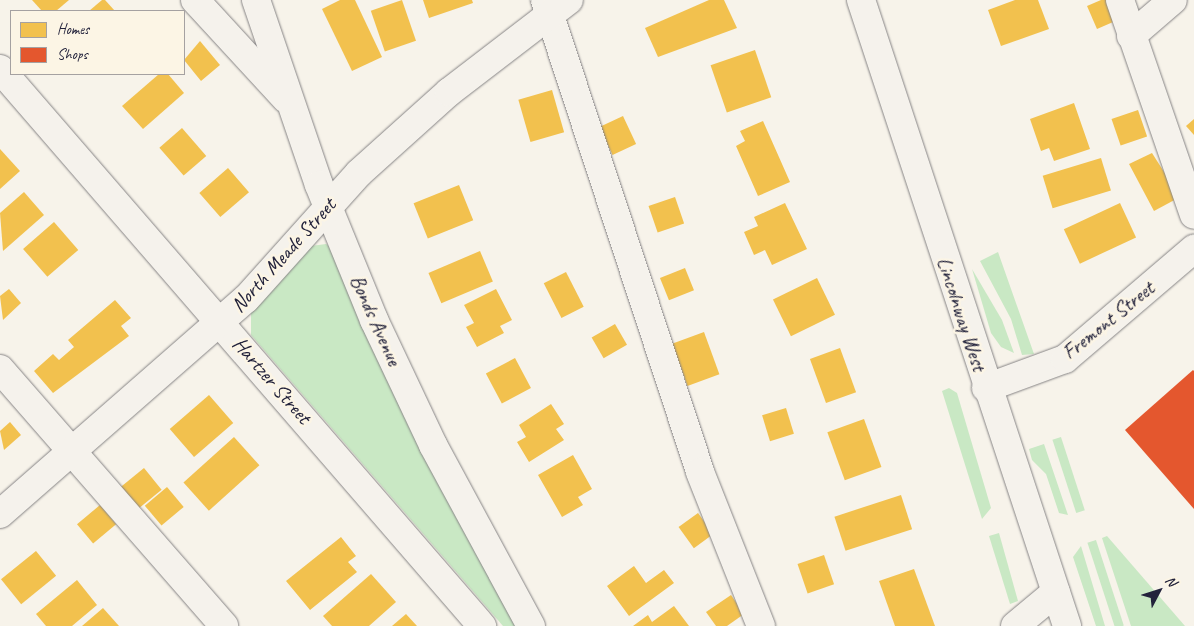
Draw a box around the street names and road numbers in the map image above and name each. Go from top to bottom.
street label: North Meade Street [225,193,341,317]
street label: Lincolnway West [932,254,992,374]
street label: Bonds Avenue [345,271,407,369]
street label: Fremont Street [1057,275,1159,365]
street label: Hartzer Street [227,331,317,429]

